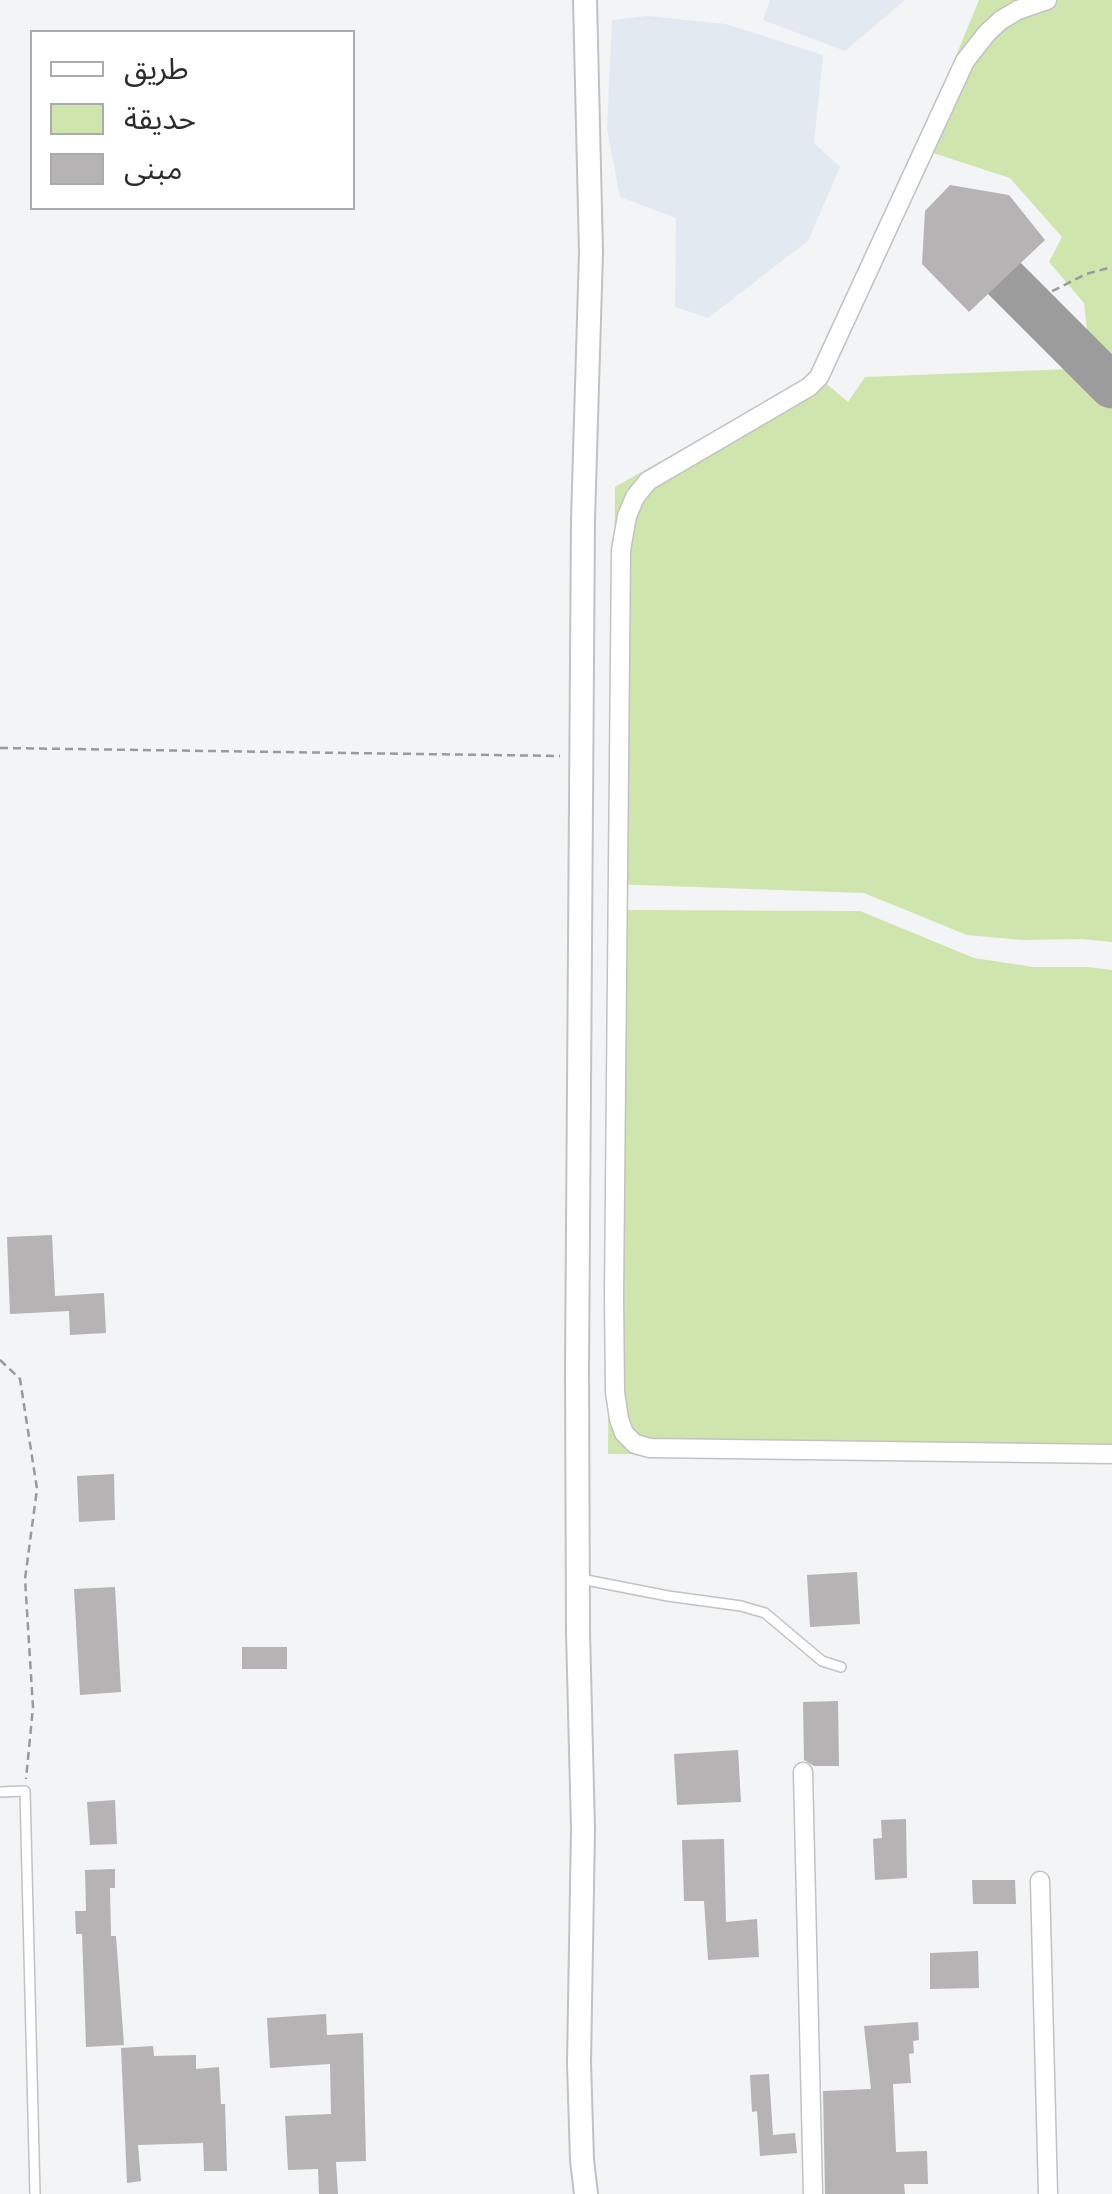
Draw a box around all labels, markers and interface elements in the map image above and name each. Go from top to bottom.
legend [30,30,355,210]
text: طريق [124,48,189,87]
text: حديقة [124,98,196,137]
text: مبنى [124,148,182,187]

